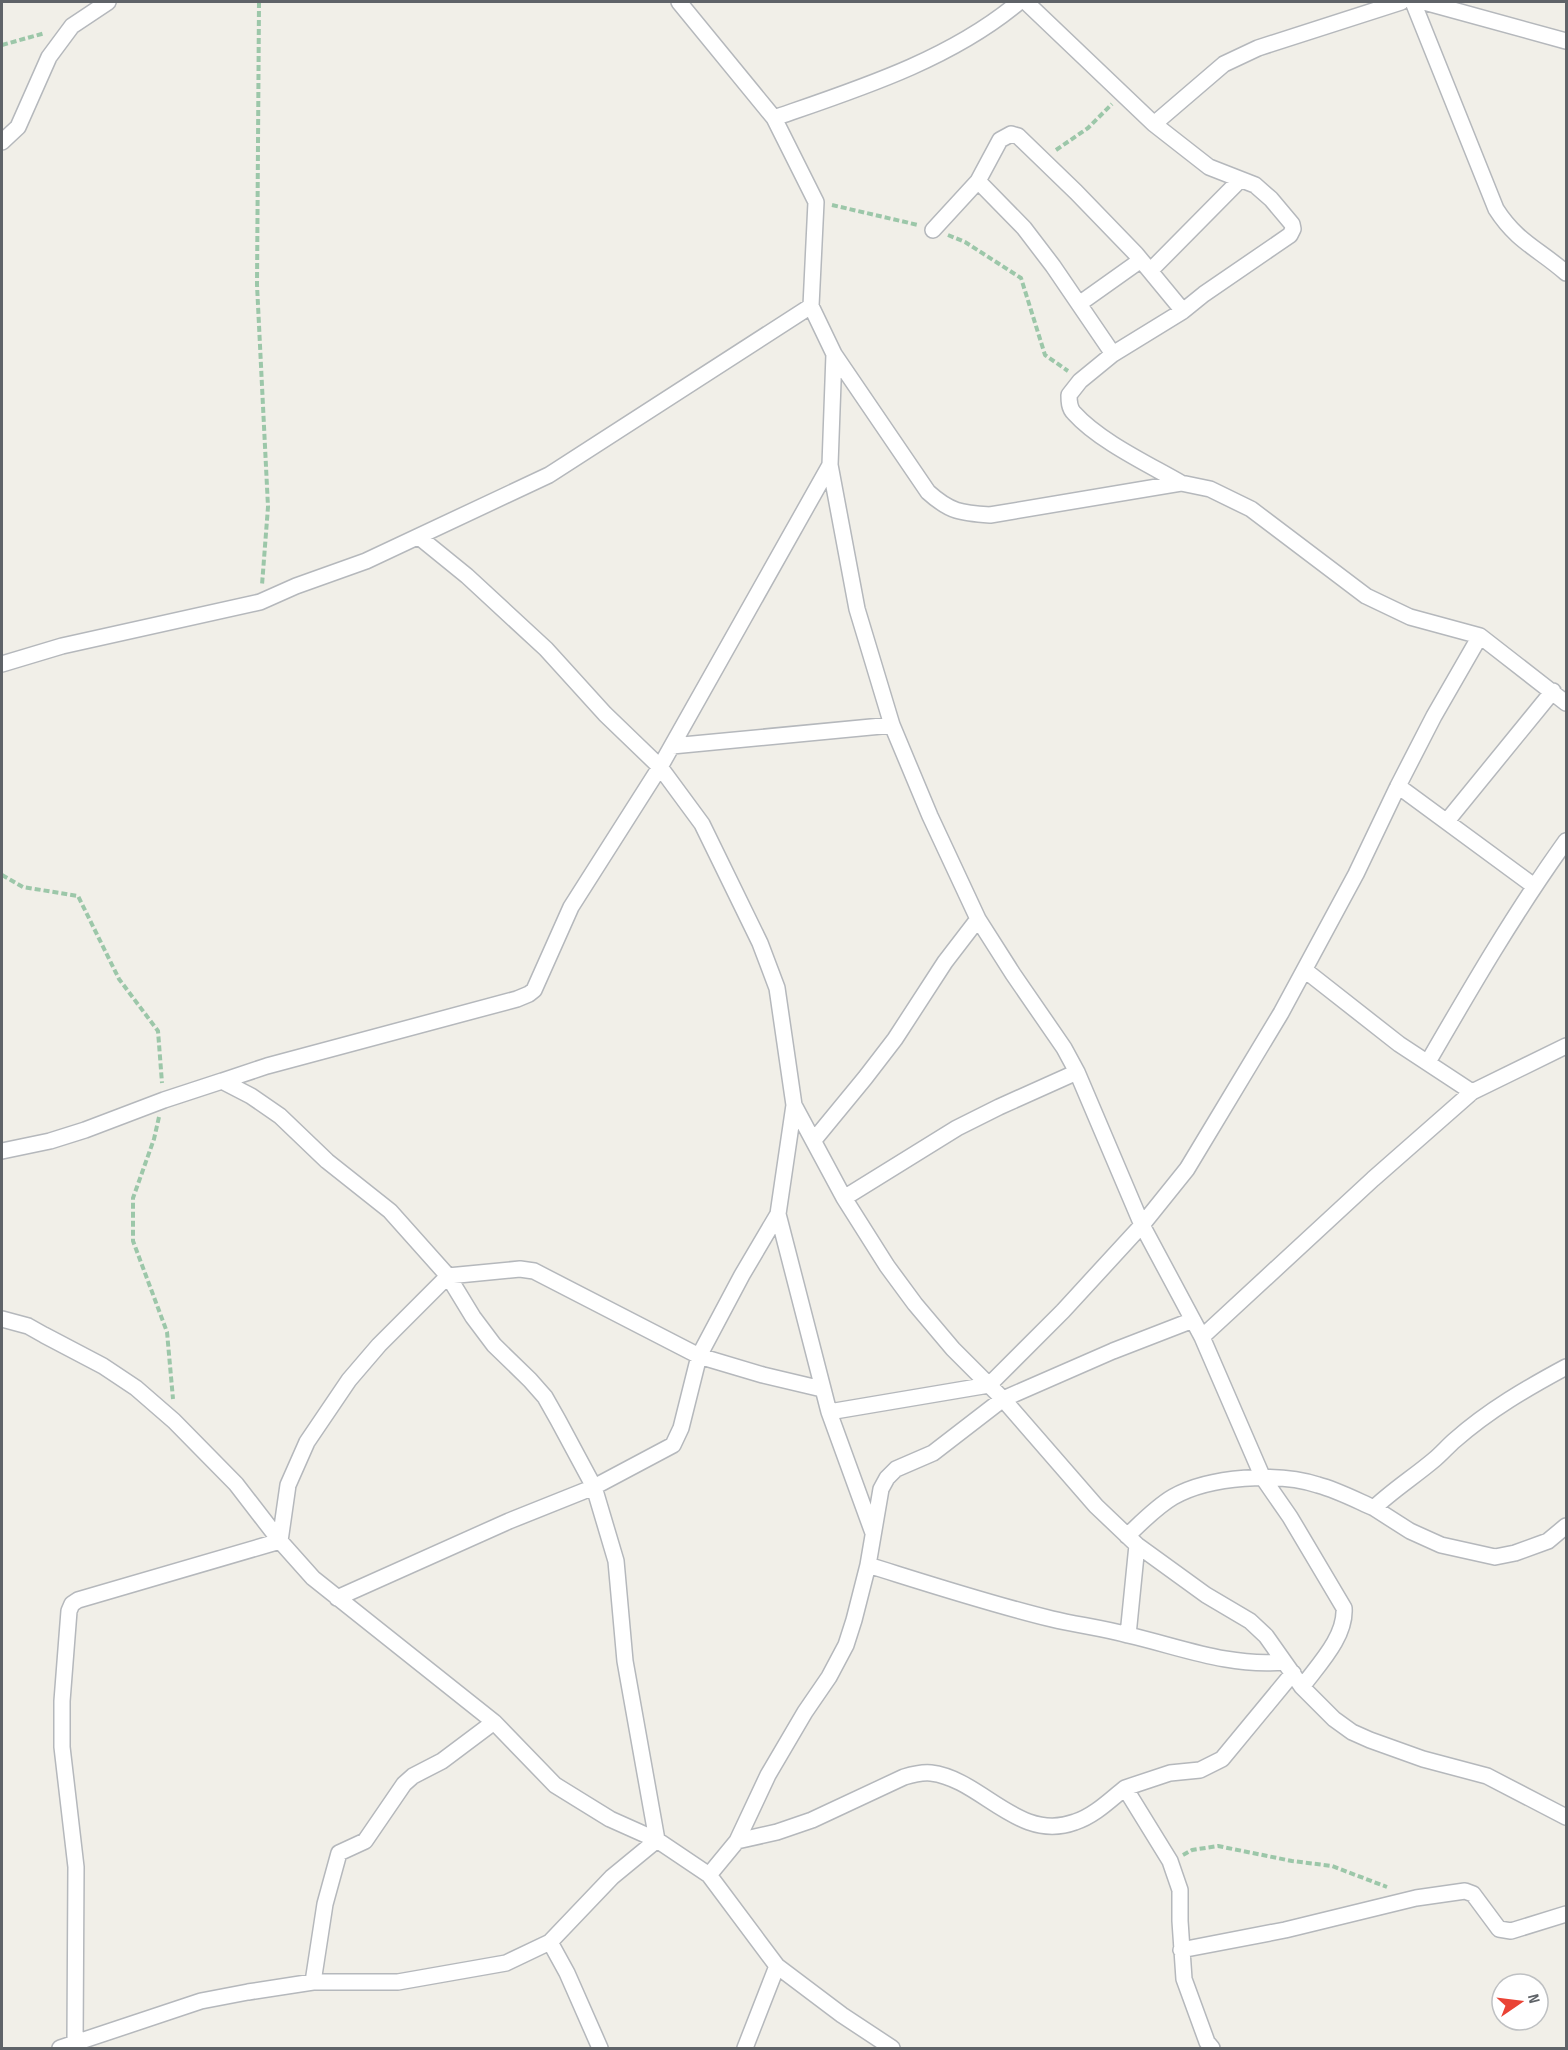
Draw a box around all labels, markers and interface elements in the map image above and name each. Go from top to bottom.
north arrow [1490,1972,1550,2032]
text: N [1523,1992,1543,2005]

